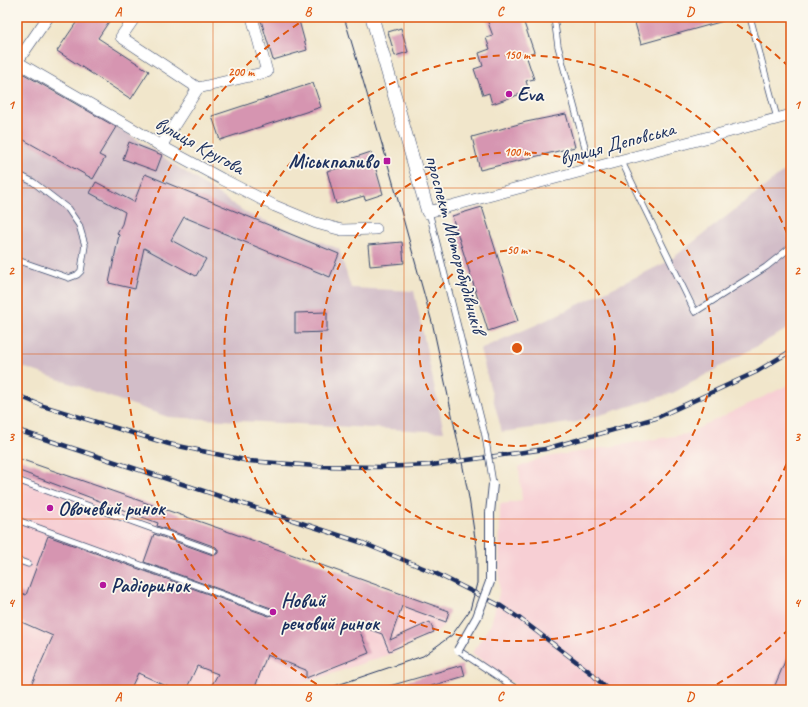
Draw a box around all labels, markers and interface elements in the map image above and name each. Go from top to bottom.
text: A [115,4,123,20]
text: B [305,4,313,20]
text: C [497,4,505,20]
text: D [686,4,695,20]
text: 150 m [504,47,531,63]
text: 200 m [228,64,255,80]
place label: Eva [517,82,545,107]
marker: Eva [504,89,514,99]
text: 1 [8,97,16,113]
text: 1 [794,97,802,113]
street label: вулиця Кругова [151,111,250,181]
street label: вулиця Деповська [557,116,679,171]
text: 100 m [504,144,531,160]
place label: Міськпаливо [288,149,380,174]
street label: проспект Моторобудівників [420,152,493,341]
marker: Міськпаливо [382,156,392,166]
text: 50 m [507,242,528,258]
text: 2 [8,263,15,279]
text: 2 [794,263,801,279]
centre of rings [510,341,524,355]
text: 3 [8,429,15,445]
text: 3 [794,429,801,445]
place label: Овочевий ринок [58,496,167,521]
marker: Овочевий ринок [45,503,55,513]
place label: Радіоринок [111,573,191,598]
marker: Радіоринок [98,580,108,590]
place label: Новий речовий ринок [281,588,381,636]
text: 4 [8,595,16,611]
text: 4 [794,595,802,611]
marker: Новий речовий ринок [268,607,278,617]
text: A [115,689,123,705]
text: B [305,689,313,705]
text: C [497,689,505,705]
text: D [686,689,695,705]

